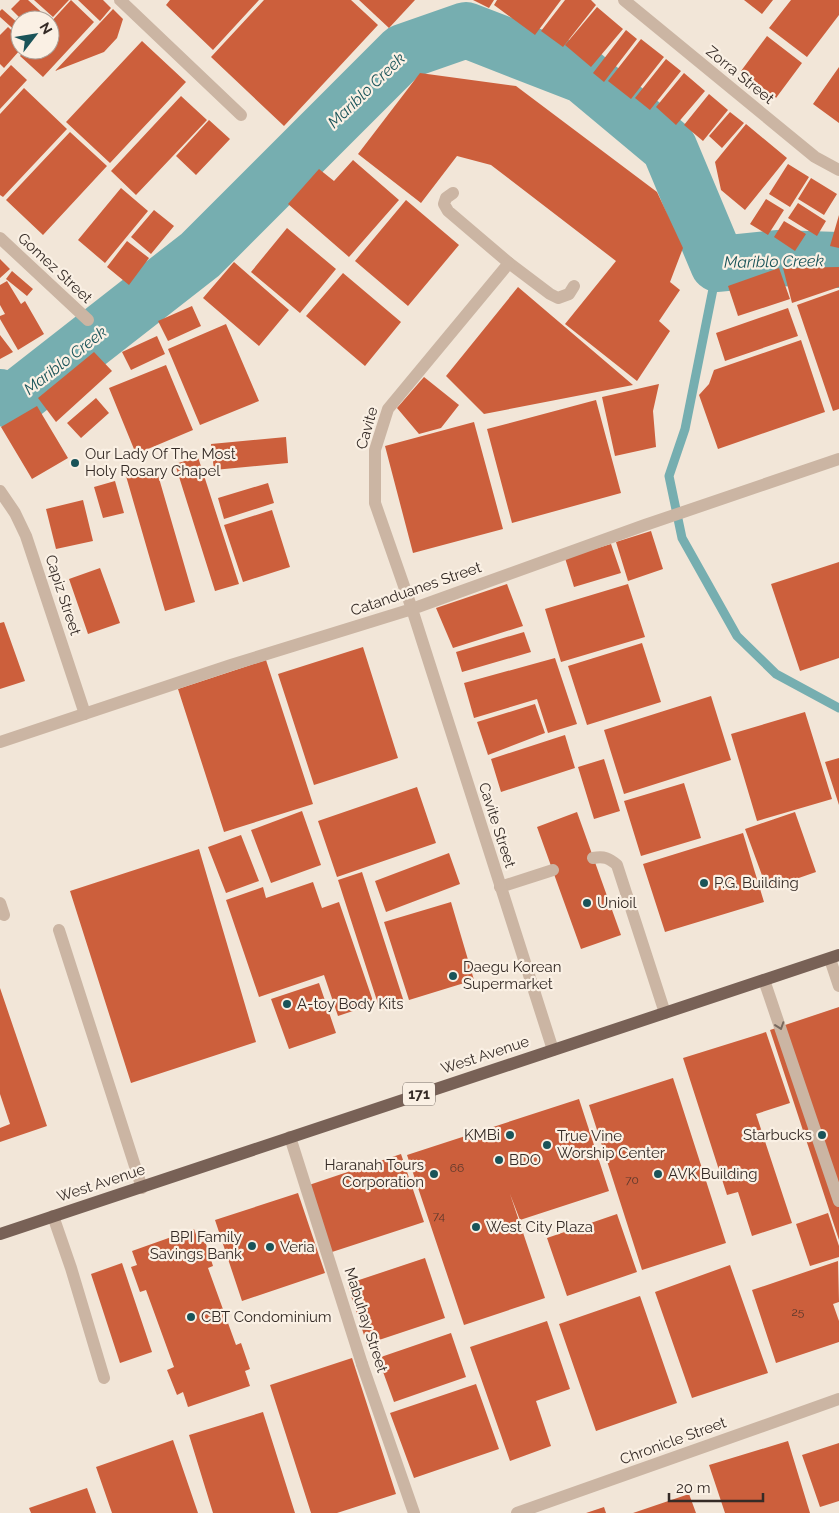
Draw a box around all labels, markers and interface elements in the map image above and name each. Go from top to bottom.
north arrow [10,10,60,60]
text: N [37,20,56,37]
street label: Zorra Street [702,42,778,108]
water label: Mariblo Creek [324,49,409,132]
street label: Gomez Street [14,229,96,307]
water label: Mariblo Creek [724,251,825,272]
water label: Mariblo Creek [20,322,111,399]
street label: Cavite [352,405,382,451]
place label: Our Lady Of The Most Holy Rosary Chapel [85,445,236,480]
marker: Our Lady Of The Most Holy Rosary Chapel [69,457,81,469]
street label: Capiz Street [41,552,85,638]
street label: Catanduanes Street [348,558,484,620]
street label: Cavite Street [475,780,519,870]
place label: P.G. Building [714,874,799,892]
marker: P.G. Building [698,877,710,889]
place label: Unioil [597,894,637,912]
marker: Unioil [581,897,593,909]
place label: Daegu Korean Supermarket [463,958,562,993]
marker: Daegu Korean Supermarket [447,970,459,982]
place label: A-toy Body Kits [297,995,403,1013]
marker: A-toy Body Kits [281,998,293,1010]
one-way arrow [774,1021,784,1030]
street label: West Avenue [439,1032,532,1078]
road number: 171 [403,1082,435,1106]
place label: KMBi [464,1126,500,1144]
place label: Starbucks [743,1126,812,1144]
place label: True Vine Worship Center [557,1127,666,1162]
marker: KMBi [504,1129,516,1141]
marker: Starbucks [816,1129,828,1141]
marker: True Vine Worship Center [541,1139,553,1151]
place label: BDO [509,1151,541,1169]
marker: BDO [493,1154,505,1166]
place label: Haranah Tours Corporation [325,1156,424,1191]
street label: West Avenue [55,1160,148,1206]
house number: 66 [450,1161,464,1175]
place label: AVK Building [668,1165,758,1183]
marker: Haranah Tours Corporation [428,1168,440,1180]
marker: AVK Building [652,1168,664,1180]
house number: 70 [625,1173,639,1187]
house number: 74 [433,1209,446,1223]
place label: West City Plaza [486,1218,593,1236]
marker: West City Plaza [470,1221,482,1233]
place label: BPI Family Savings Bank [150,1228,242,1263]
place label: Veria [280,1238,315,1256]
marker: BPI Family Savings Bank [246,1240,258,1252]
marker: Veria [264,1241,276,1253]
street label: Mabuhay Street [341,1265,391,1375]
house number: 25 [792,1305,805,1319]
place label: CBT Condominium [201,1308,332,1326]
marker: CBT Condominium [185,1311,197,1323]
street label: Chronicle Street [618,1413,728,1469]
scale bar [669,1470,763,1502]
text: 20 m [676,1479,711,1497]

